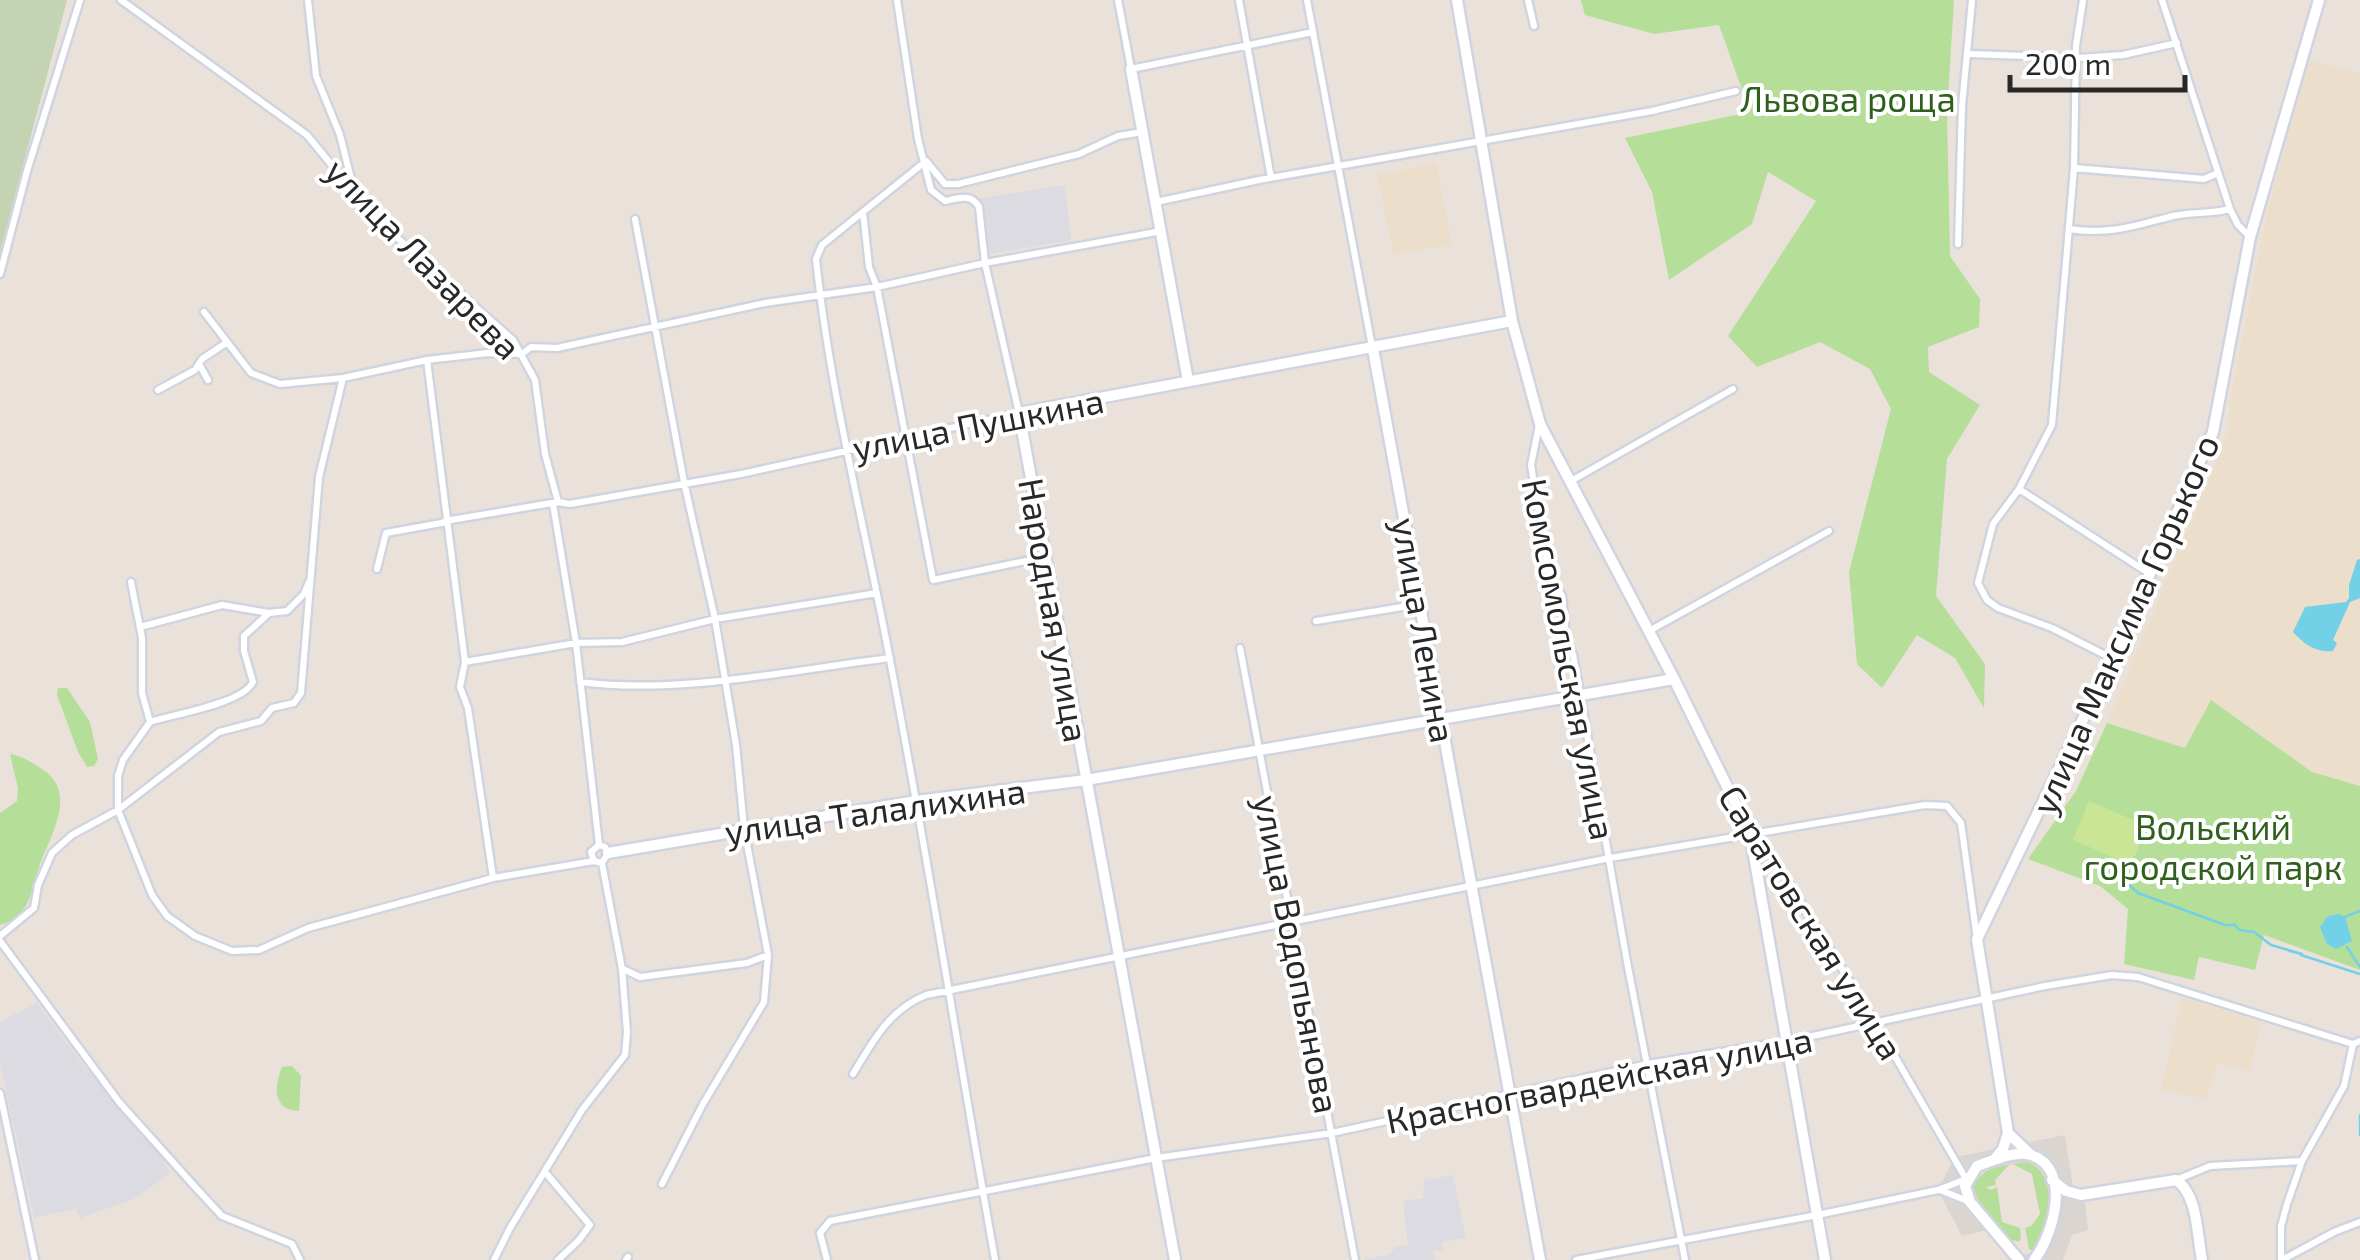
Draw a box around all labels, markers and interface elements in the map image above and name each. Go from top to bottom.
scale bar [2010,30,2185,92]
text: 200 m [2025,45,2111,81]
park label: Львова роща [1740,77,1956,119]
street label: улица Лазарева [317,149,530,368]
street label: улица Пушкина [849,378,1107,469]
street label: улица Максима Горького [2021,428,2228,821]
street label: Народная улица [1010,475,1099,746]
street label: Комсомольская улица [1513,475,1626,843]
street label: улица Ленина [1384,514,1465,746]
street label: улица Талалихина [722,768,1028,853]
street label: Саратовская улица [1710,777,1913,1067]
street label: улица Водопьянова [1246,791,1349,1117]
park label: Вольский городской парк [2084,805,2342,887]
street label: Красногвардейская улица [1382,1017,1816,1142]

